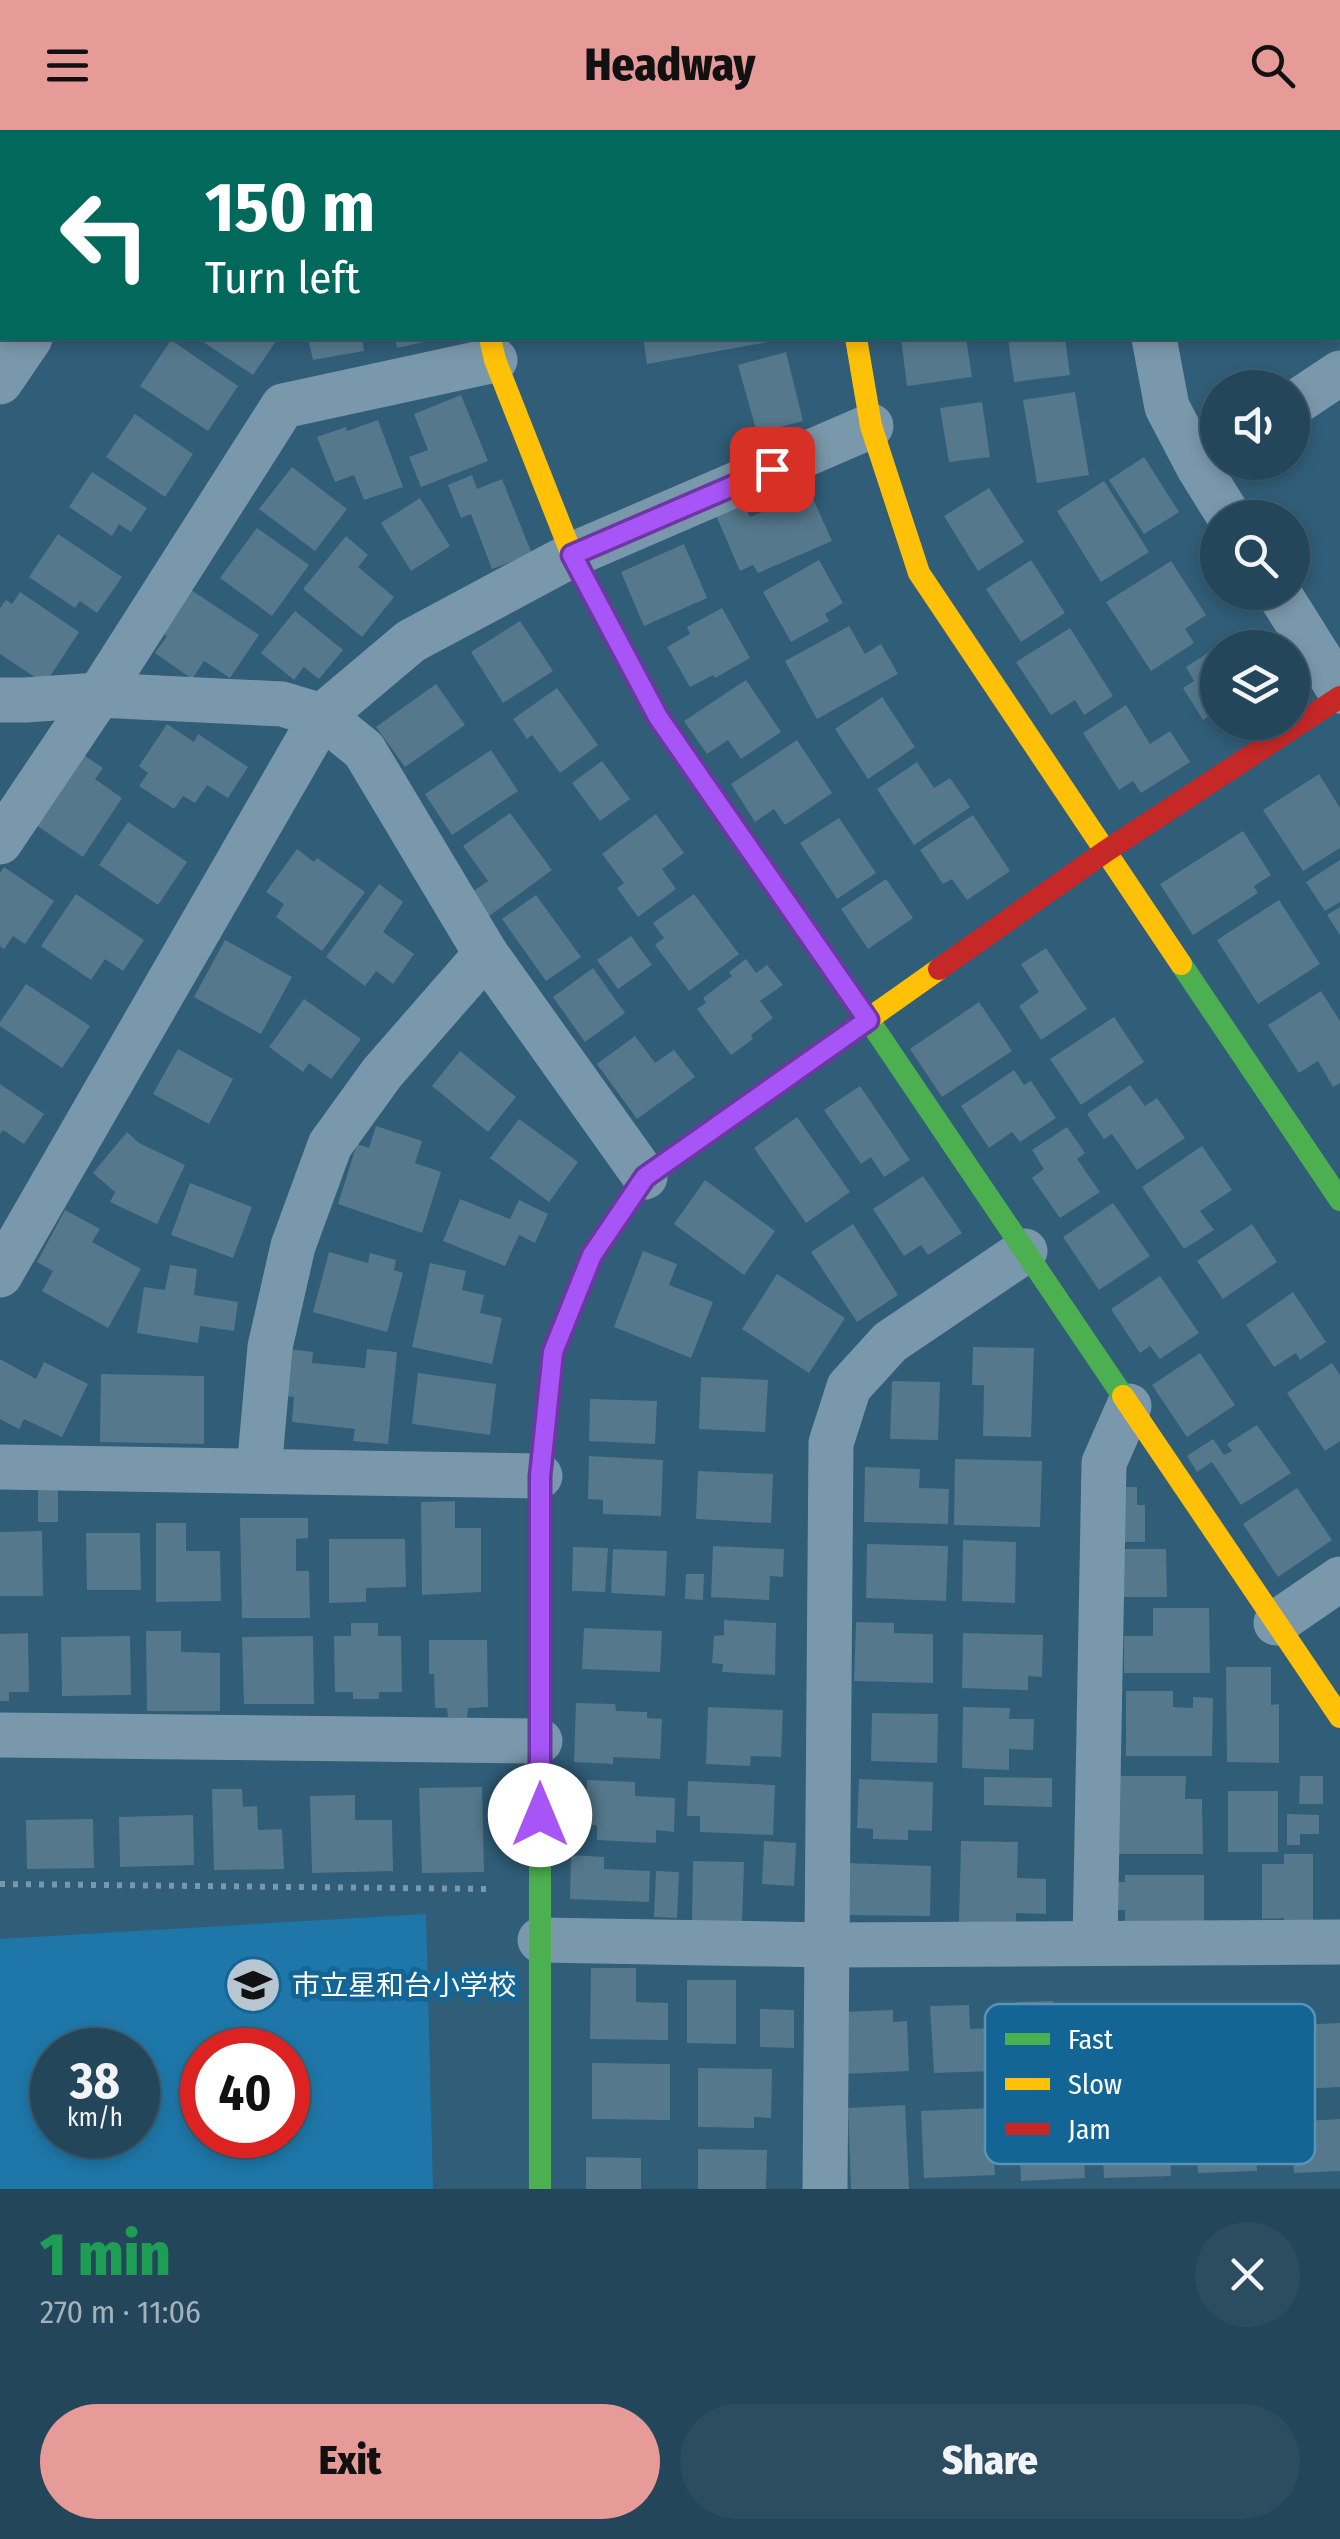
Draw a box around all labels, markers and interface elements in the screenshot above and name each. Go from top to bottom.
icon: menu [40,38,95,93]
text: Headway [585,38,755,92]
icon: search [1245,38,1300,93]
text: 150 m [205,166,375,250]
icon: left [40,170,170,300]
text: Turn left [205,251,360,305]
map controls [1200,370,1310,740]
button: sound [1200,370,1310,480]
pin [730,427,815,512]
icon: arrive [745,442,800,497]
button: search [1200,500,1310,610]
button: layers [1200,630,1310,740]
position arrow [488,1763,592,1867]
school or university icon: 市立星和台小学校 [223,1955,283,2015]
place label: 市立星和台小学校 [292,1969,516,2002]
legend [985,2004,1315,2164]
text: Fast [1068,2023,1114,2056]
speed limit sign: 40 [180,2028,310,2158]
text: 38 [70,2051,120,2111]
text: Slow [1068,2068,1122,2101]
text: km/h [67,2103,123,2133]
text: Jam [1068,2113,1111,2146]
text: 1 min [40,2219,171,2291]
button: close [1195,2222,1300,2327]
text: 270 m · 11:06 [40,2293,201,2331]
button: Exit [40,2404,660,2519]
button: Share [680,2404,1300,2519]

